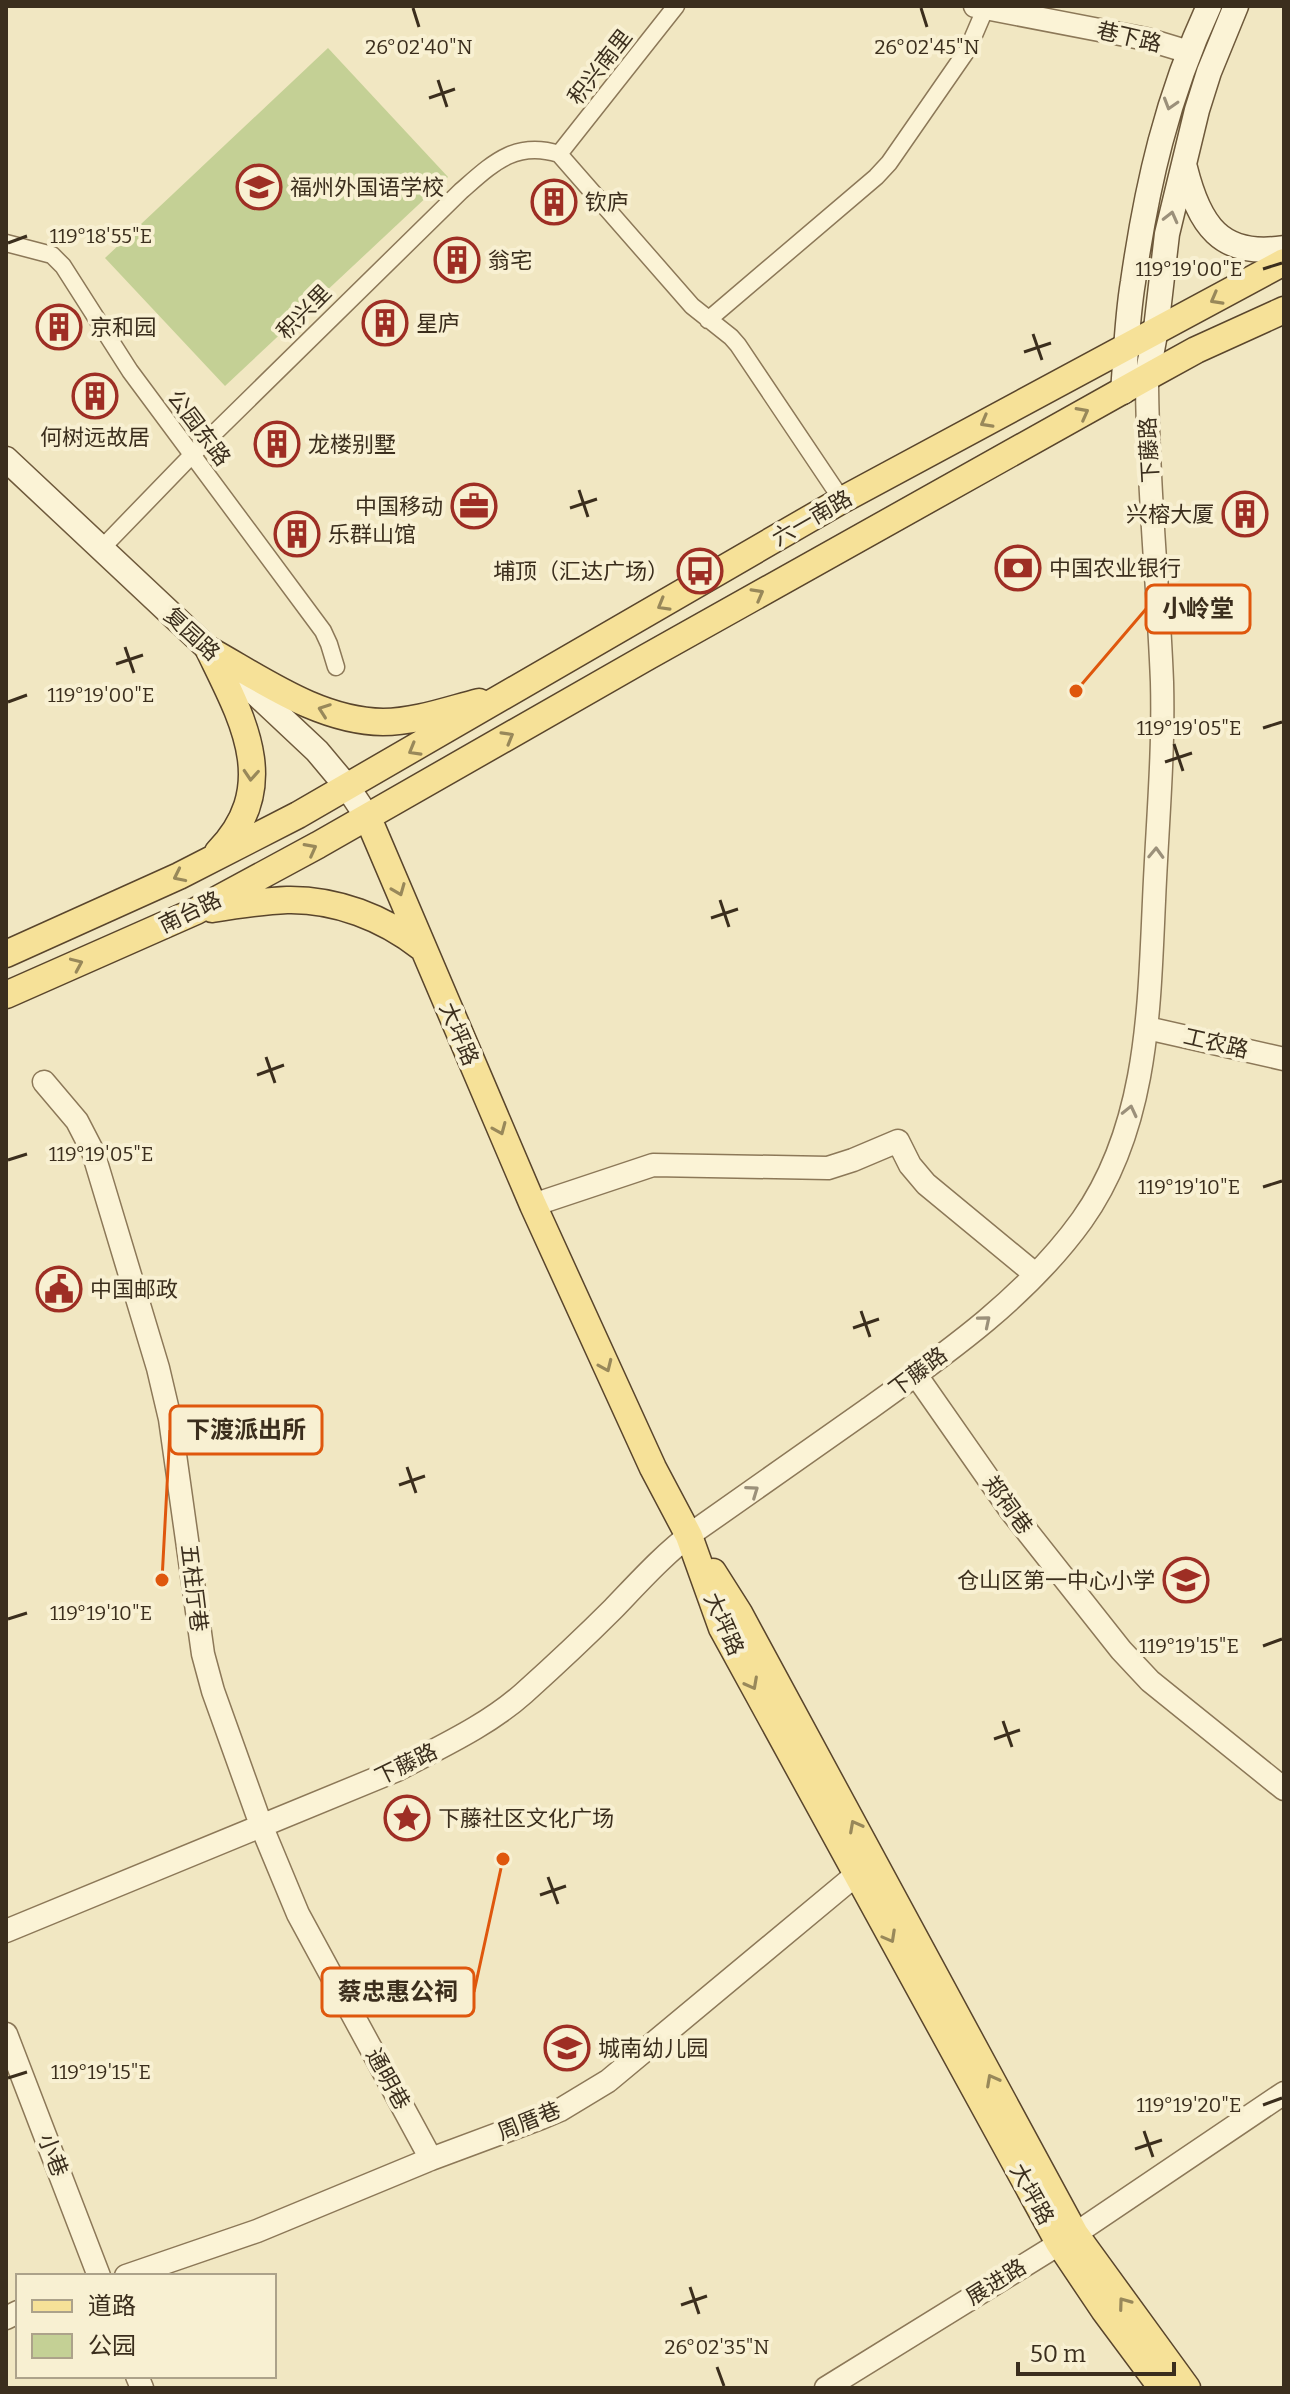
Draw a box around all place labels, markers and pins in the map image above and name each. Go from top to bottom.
school or university icon: 福州外国语学校 [235,163,283,211]
place label: 福州外国语学校 [290,174,444,201]
building icon: 钦庐 [530,178,578,226]
place label: 钦庐 [585,189,629,216]
building icon: 翁宅 [433,236,481,284]
place label: 翁宅 [488,247,532,274]
building icon: 星庐 [361,299,409,347]
building icon: 京和园 [35,303,83,351]
place label: 星庐 [416,310,460,337]
place label: 京和园 [90,314,156,341]
building icon: 何树远故居 [71,372,119,420]
building icon: 龙楼别墅 [253,420,301,468]
place label: 何树远故居 [40,424,150,451]
place label: 龙楼别墅 [308,431,396,458]
office icon: 中国移动 [450,482,498,530]
building icon: 兴榕大厦 [1221,490,1269,538]
place label: 中国移动 [355,493,443,520]
place label: 兴榕大厦 [1126,501,1214,528]
building icon: 乐群山馆 [273,510,321,558]
place label: 乐群山馆 [328,521,416,548]
bank icon: 中国农业银行 [994,544,1042,592]
bus stop icon: 埔顶（汇达广场） [676,547,724,595]
place label: 中国农业银行 [1049,555,1181,582]
place label: 埔顶（汇达广场） [493,558,669,585]
callout: 小岭堂 [1146,585,1250,633]
public building icon: 中国邮政 [35,1265,83,1313]
place label: 中国邮政 [90,1276,178,1303]
callout: 下渡派出所 [170,1406,322,1454]
school or university icon: 仓山区第一中心小学 [1162,1556,1210,1604]
place label: 仓山区第一中心小学 [957,1567,1155,1594]
place icon: 下藤社区文化广场 [383,1794,431,1842]
place label: 下藤社区文化广场 [438,1805,614,1832]
callout: 蔡忠惠公祠 [322,1968,474,2016]
school or university icon: 城南幼儿园 [543,2024,591,2072]
place label: 城南幼儿园 [598,2035,708,2062]

